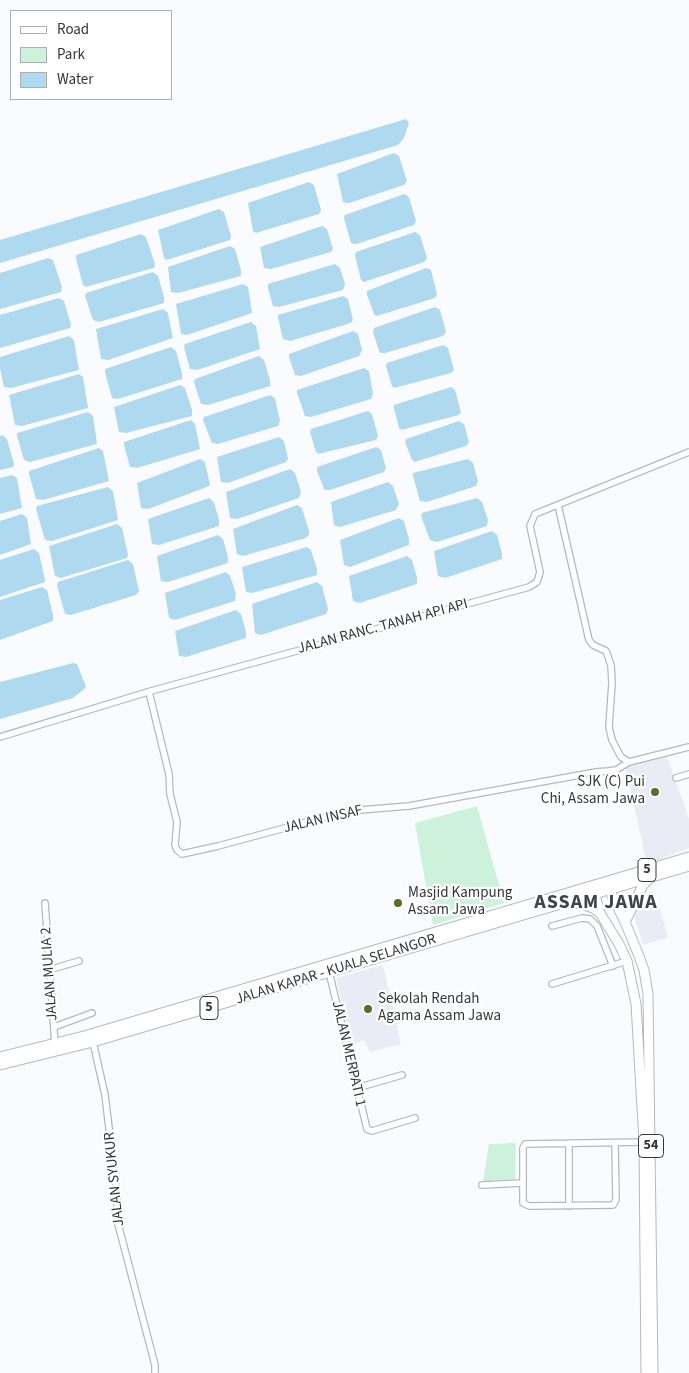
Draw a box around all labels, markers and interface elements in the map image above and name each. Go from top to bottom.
legend [10,10,172,100]
text: Road [57,19,89,40]
text: Park [57,44,85,65]
text: Water [57,69,93,90]
street label: JALAN RANC. TANAH API API [296,596,470,658]
place label: SJK (C) Pui Chi, Assam Jawa [541,774,645,809]
marker: SJK (C) Pui Chi, Assam Jawa [649,786,661,798]
street label: JALAN INSAF [282,802,364,838]
road number: 5 [638,858,656,882]
place label: Masjid Kampung Assam Jawa [408,885,512,920]
district label: ASSAM JAWA [533,892,659,916]
marker: Masjid Kampung Assam Jawa [392,897,404,909]
street label: JALAN MULIA 2 [38,927,62,1021]
street label: JALAN KAPAR - KUALA SELANGOR [234,931,438,1009]
place label: Sekolah Rendah Agama Assam Jawa [378,991,501,1026]
road number: 5 [200,996,218,1020]
street label: JALAN MERPATI 1 [327,999,369,1109]
marker: Sekolah Rendah Agama Assam Jawa [362,1003,374,1015]
street label: JALAN SYUKUR [101,1131,129,1227]
road number: 54 [638,1134,664,1158]

